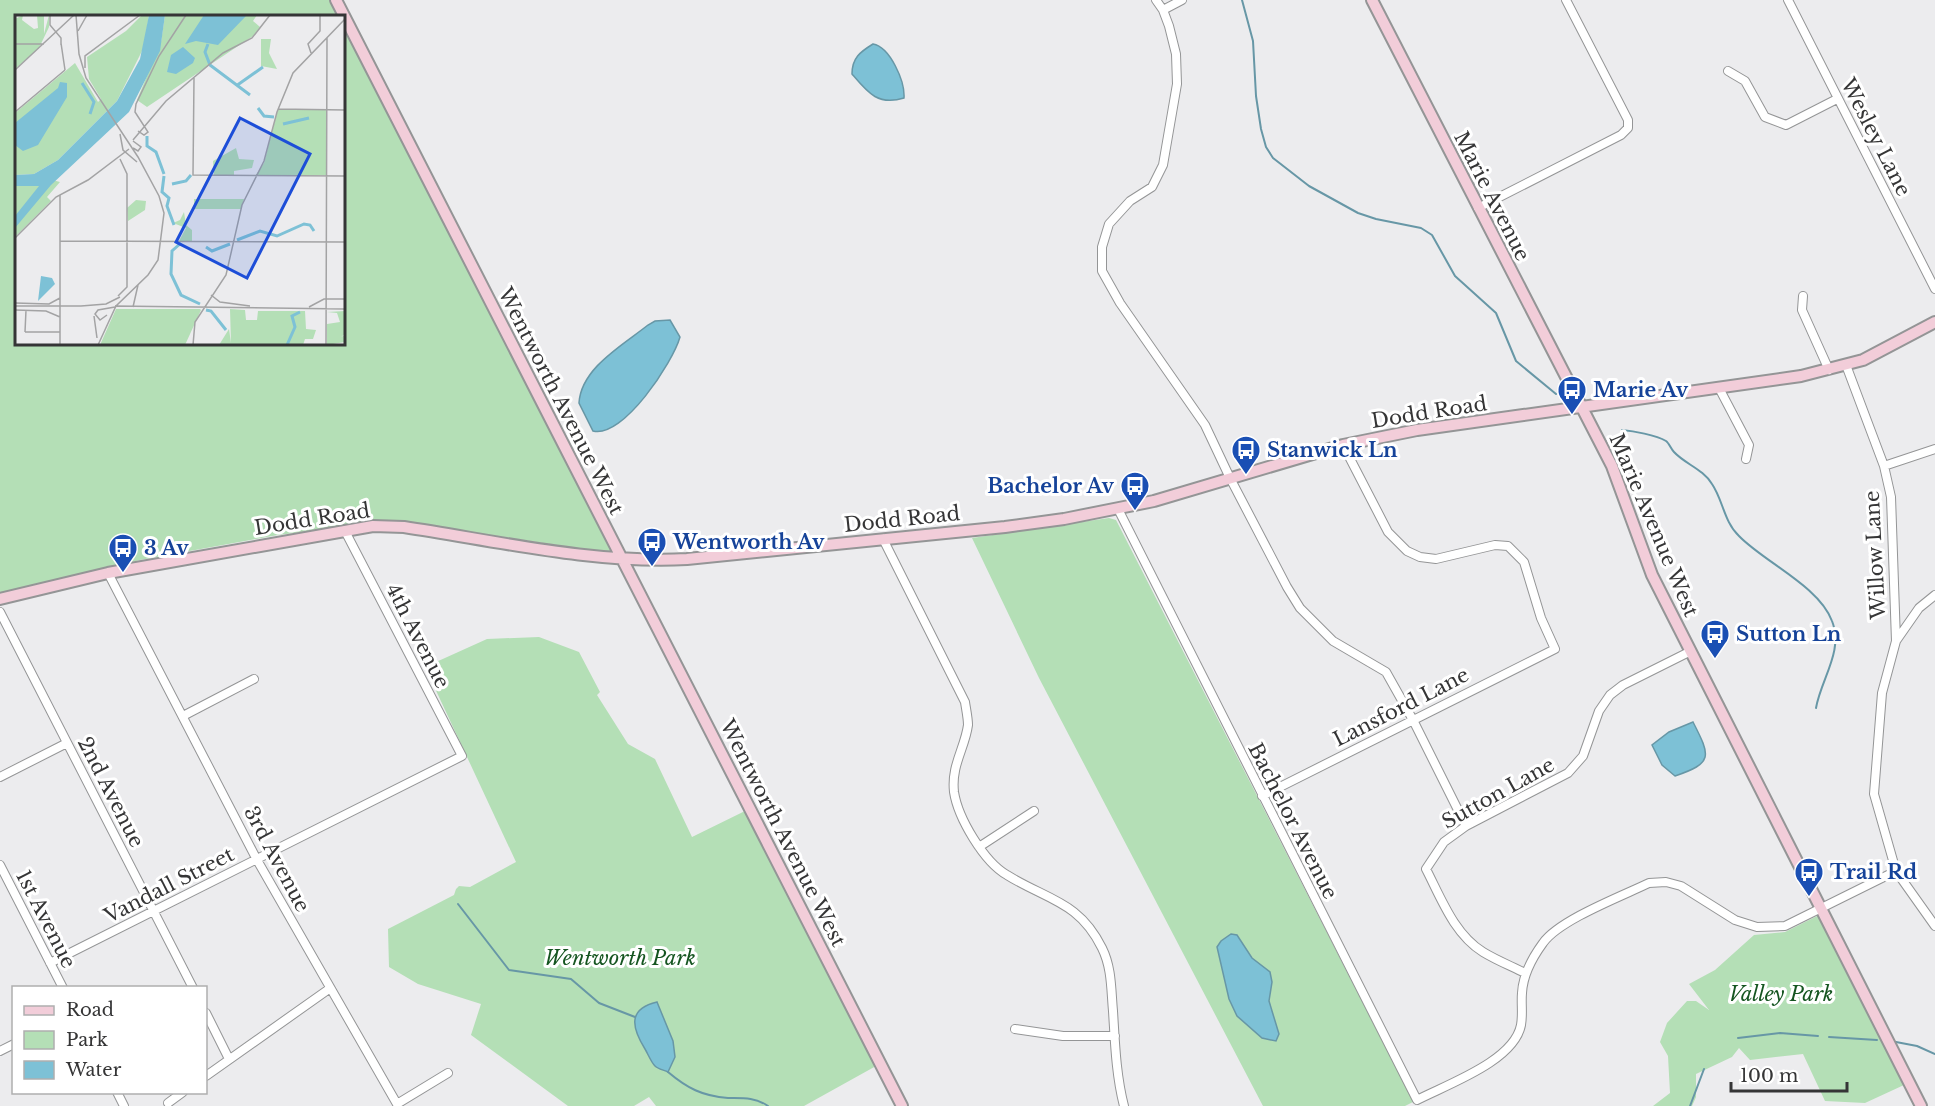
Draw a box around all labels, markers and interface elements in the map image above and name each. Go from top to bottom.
inset map [15,15,345,345]
street label: Wesley Lane [1836,73,1916,200]
street label: Marie Avenue [1449,127,1535,265]
street label: Wentworth Avenue West [493,283,629,519]
bus stop icon: Marie Av [1556,374,1588,416]
place label: Marie Av [1593,378,1689,402]
street label: Dodd Road [1369,391,1489,433]
street label: Marie Avenue West [1605,430,1704,621]
bus stop icon: Stanwick Ln [1230,434,1262,476]
place label: Stanwick Ln [1267,438,1398,462]
bus stop icon: Bachelor Av [1119,470,1151,512]
place label: Bachelor Av [987,474,1115,498]
street label: Willow Lane [1860,490,1890,621]
street label: Dodd Road [252,498,372,540]
street label: Dodd Road [843,501,961,537]
bus stop icon: Wentworth Av [636,526,668,568]
place label: Wentworth Av [672,530,825,554]
bus stop icon: 3 Av [107,532,139,574]
place label: 3 Av [144,536,189,560]
street label: 4th Avenue [381,580,455,692]
bus stop icon: Sutton Ln [1699,618,1731,660]
place label: Sutton Ln [1736,622,1842,646]
street label: Lansford Lane [1329,662,1473,752]
street label: Wentworth Avenue West [715,715,851,951]
street label: 2nd Avenue [73,733,149,851]
street label: Bachelor Avenue [1243,739,1343,903]
street label: Sutton Lane [1438,752,1558,834]
street label: 3rd Avenue [239,802,315,916]
street label: Vandall Street [99,842,238,928]
bus stop icon: Trail Rd [1793,856,1825,898]
place label: Trail Rd [1830,860,1917,884]
street label: 1st Avenue [11,866,81,972]
park label: Wentworth Park [544,946,696,970]
park label: Valley Park [1729,982,1833,1006]
legend [12,986,207,1094]
text: Road [66,999,114,1021]
text: Park [66,1029,108,1051]
scale bar [1731,1055,1846,1093]
text: Water [65,1059,122,1081]
text: 100 m [1740,1065,1798,1087]

